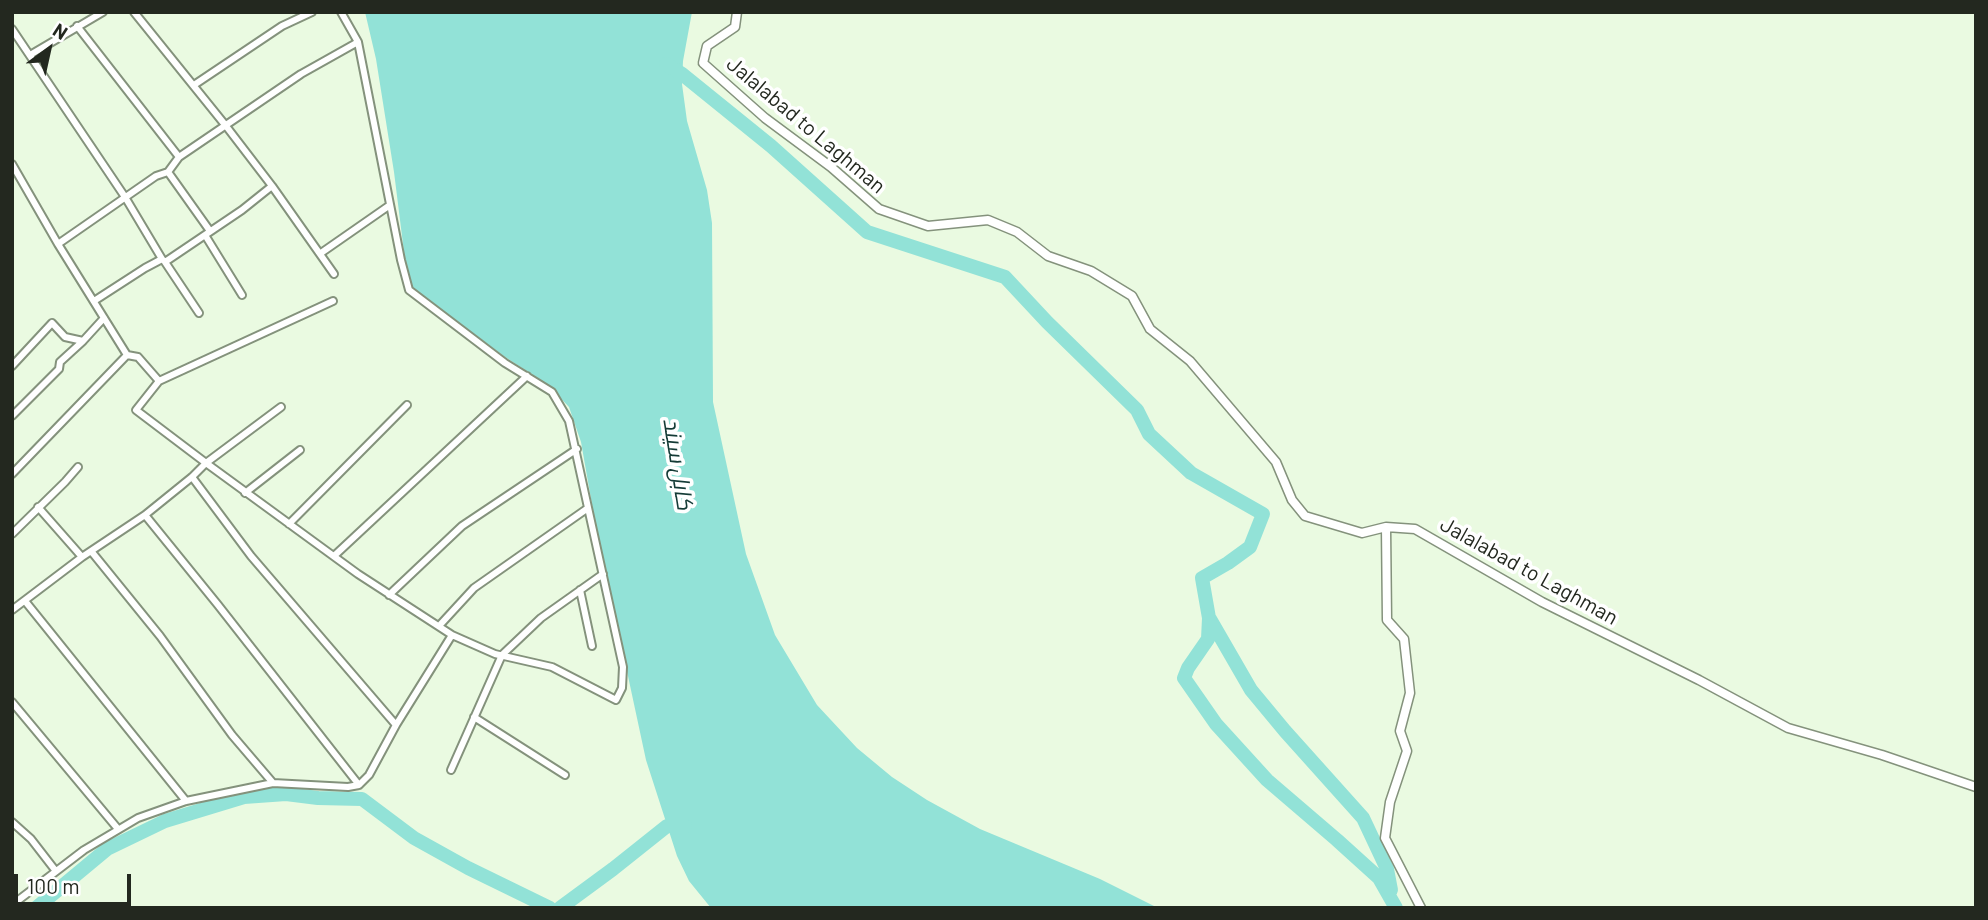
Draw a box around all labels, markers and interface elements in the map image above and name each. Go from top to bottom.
north arrow [14,14,84,84]
text: N [49,18,72,44]
street label: Jalalabad to Laghman [722,51,890,199]
water label: کابل سيند [657,416,699,512]
street label: Jalalabad to Laghman [1436,512,1622,630]
scale bar [18,860,135,904]
text: 100 m [27,873,80,898]

